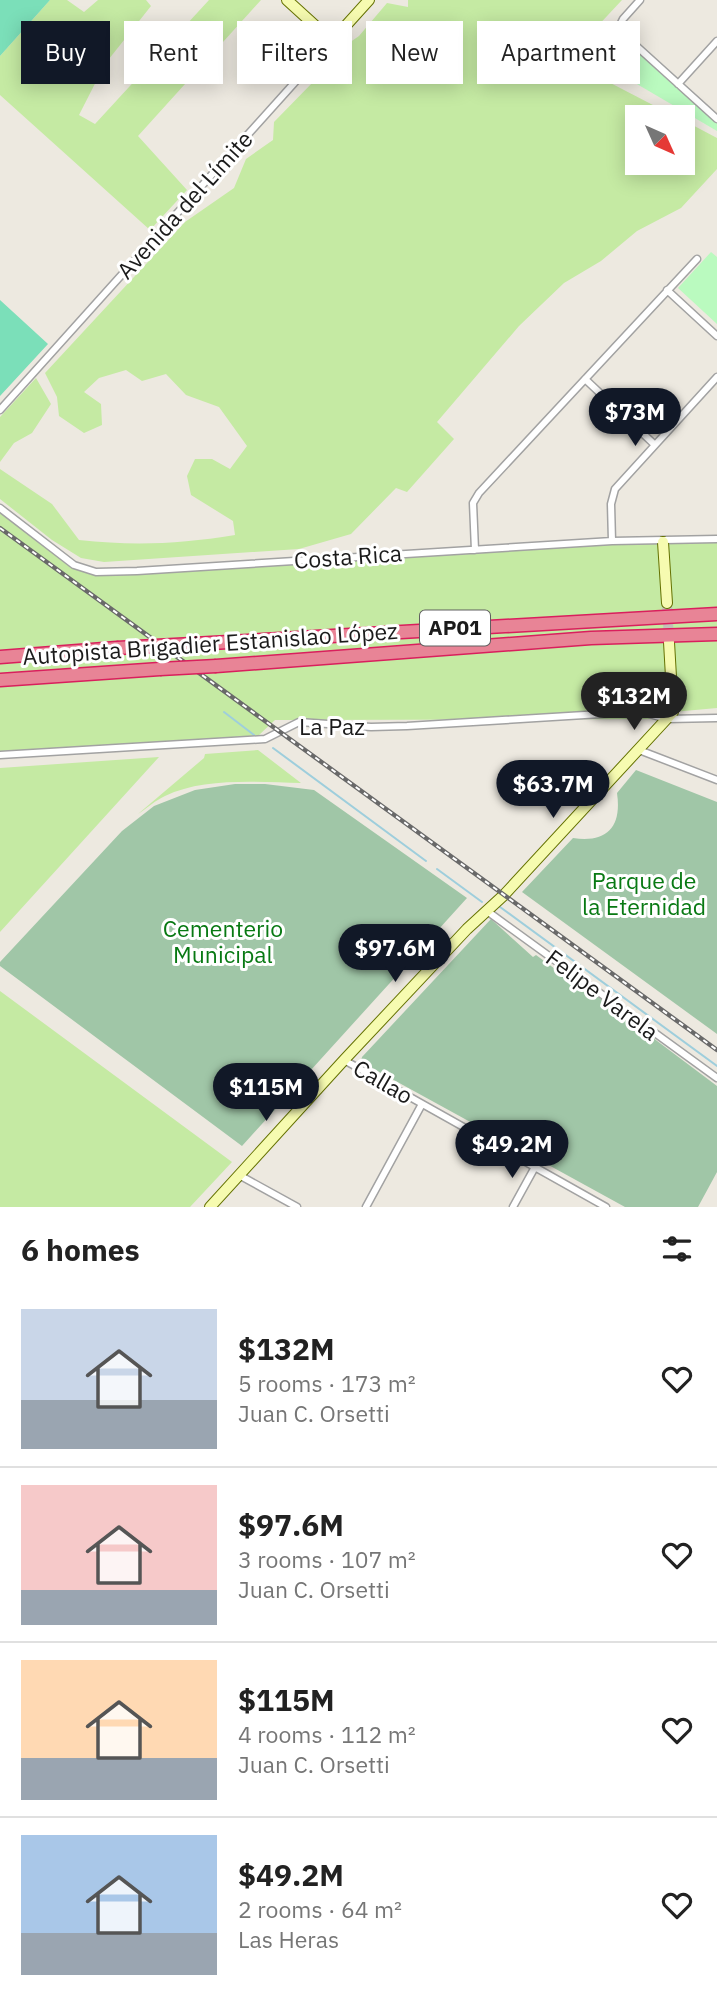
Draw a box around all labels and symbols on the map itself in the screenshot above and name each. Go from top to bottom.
north arrow [625,105,695,175]
street label: Avenida del Límite [110,124,259,285]
pin: $73M [594,388,676,448]
street label: Costa Rica [293,537,403,575]
road number: AP01 [420,610,490,646]
street label: Autopista Brigadier Estanislao López [21,615,399,671]
pin: $132M [585,672,683,732]
street label: La Paz [299,711,365,741]
pin: $63.7M [496,760,610,820]
park label: Parque de la Eternidad [582,865,706,921]
park label: Cementerio Municipal [163,913,283,969]
pin: $97.6M [338,925,452,984]
street label: Felipe Varela [540,942,665,1046]
street label: Callao [348,1052,419,1110]
pin: $115M [217,1064,315,1123]
pin: $49.2M [455,1120,569,1180]

